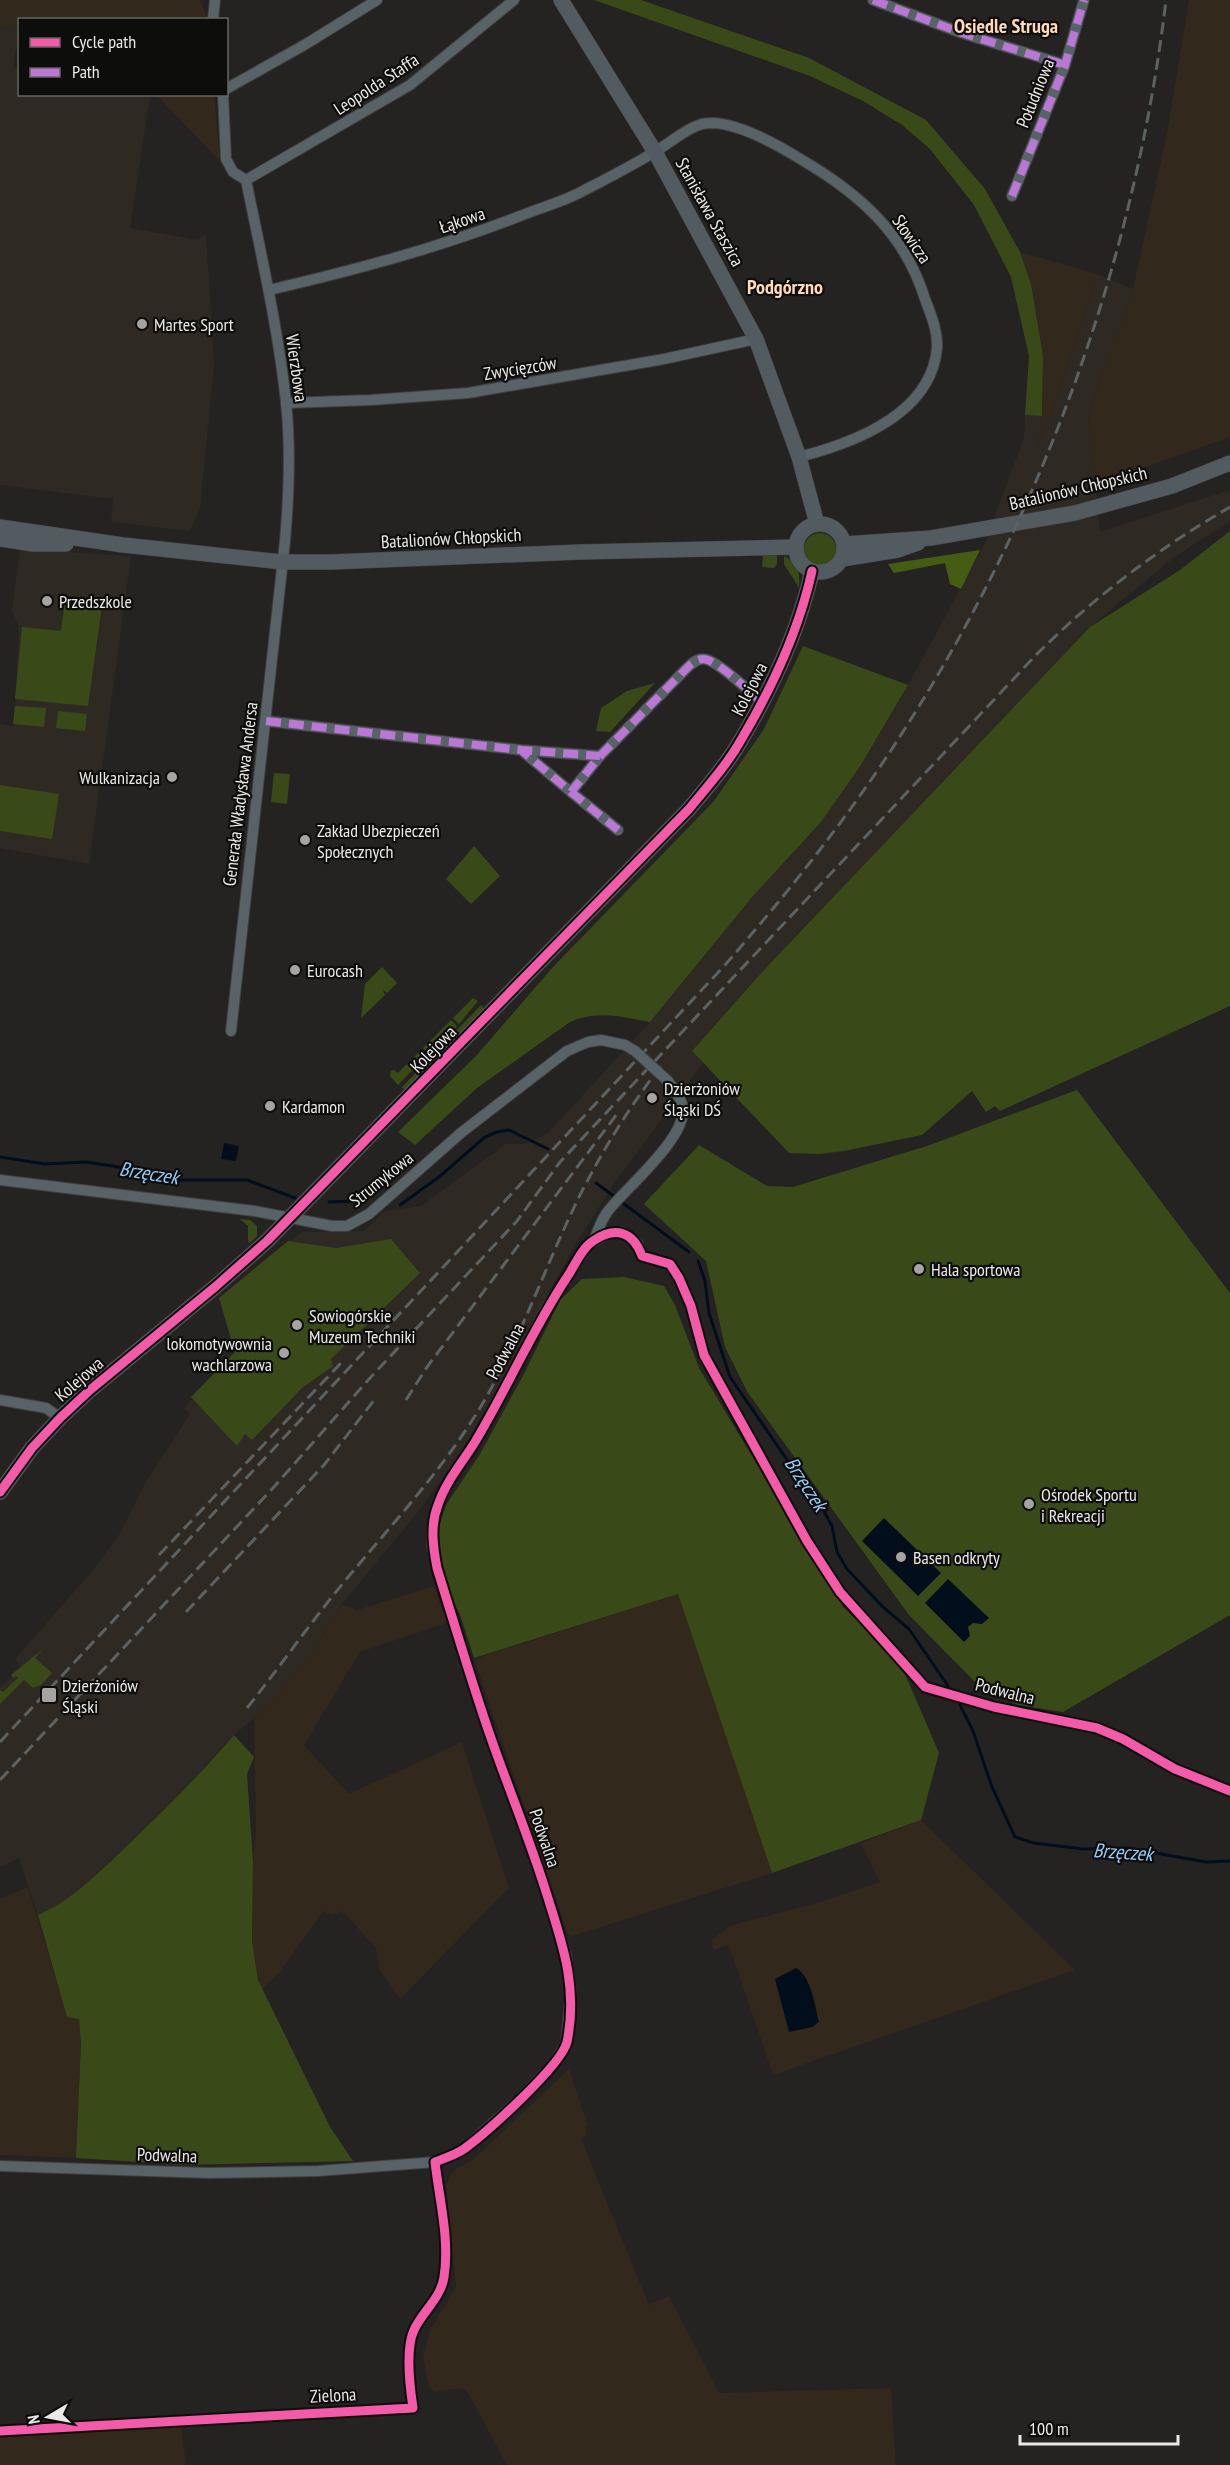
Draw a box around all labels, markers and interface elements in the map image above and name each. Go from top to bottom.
district label: Osiedle Struga [954,13,1058,39]
legend [18,18,228,96]
text: Cycle path [72,30,136,53]
street label: Leopolda Staffa [329,48,423,120]
street label: Południowa [1011,55,1059,131]
text: Path [72,60,100,83]
street label: Stanisława Staszica [671,154,749,270]
street label: Łąkowa [436,202,488,238]
street label: Słowicza [887,210,937,268]
district label: Podgórzno [747,274,823,300]
place label: Martes Sport [154,313,234,336]
marker: Martes Sport [135,317,149,331]
street label: Wierzbowa [281,333,313,403]
street label: Zwycięzców [482,351,558,385]
street label: Batalionów Chłopskich [1007,461,1149,515]
street label: Batalionów Chłopskich [380,523,522,553]
place label: Przedszkole [59,590,132,613]
marker: Przedszkole [40,594,54,608]
street label: Kolejowa [726,658,772,720]
street label: Generała Władysława Andersa [217,701,263,887]
place label: Wulkanizacja [79,766,160,789]
marker: Wulkanizacja [165,770,179,784]
place label: Zakład Ubezpieczeń Społecznych [317,819,440,863]
marker: Zakład Ubezpieczeń Społecznych [298,833,312,847]
place label: Eurocash [307,959,363,982]
marker: Eurocash [288,963,302,977]
street label: Kolejowa [405,1021,461,1077]
place label: Dzierżoniów Śląski DŚ [664,1077,740,1121]
marker: Dzierżoniów Śląski DŚ [645,1091,659,1105]
place label: Kardamon [282,1095,345,1118]
marker: Kardamon [263,1099,277,1113]
street label: Strumykowa [344,1146,418,1212]
water label: Brzęczek [117,1155,183,1191]
place label: Hala sportowa [931,1258,1020,1281]
marker: Hala sportowa [912,1262,926,1276]
place label: Sowiogórskie Muzeum Techniki [309,1304,415,1348]
marker: Sowiogórskie Muzeum Techniki [290,1318,304,1332]
street label: Podwalna [481,1319,529,1383]
place label: lokomotywownia wachlarzowa [166,1332,272,1376]
marker: lokomotywownia wachlarzowa [277,1346,291,1360]
street label: Kolejowa [50,1352,108,1406]
water label: Brzęczek [779,1452,834,1518]
place label: Ośrodek Sportu i Rekreacji [1041,1483,1137,1527]
marker: Ośrodek Sportu i Rekreacji [1022,1497,1036,1511]
place label: Basen odkryty [913,1546,1000,1569]
marker: Basen odkryty [894,1550,908,1564]
street label: Podwalna [973,1673,1037,1709]
place label: Dzierżoniów Śląski [62,1674,138,1718]
marker: Dzierżoniów Śląski [40,1686,58,1704]
street label: Podwalna [524,1806,566,1870]
water label: Brzęczek [1092,1837,1156,1867]
street label: Podwalna [136,2142,198,2168]
street label: Zielona [309,2382,357,2408]
north arrow [18,2387,78,2447]
scale bar [1020,2408,1178,2446]
text: N [23,2414,44,2426]
text: 100 m [1029,2417,1069,2440]

